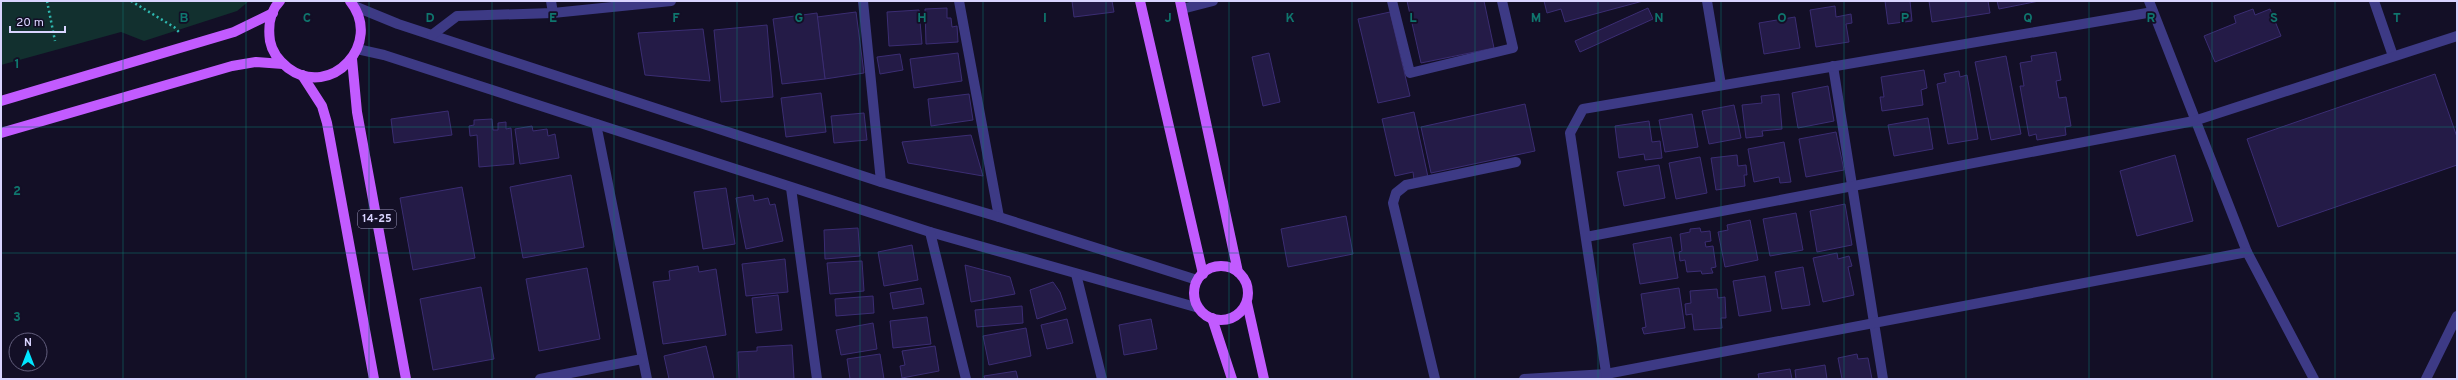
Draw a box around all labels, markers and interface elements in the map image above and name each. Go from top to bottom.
scale bar [10,8,65,34]
text: B [180,11,189,27]
text: C [303,11,311,27]
text: D [425,11,435,27]
text: E [549,11,557,27]
text: F [672,11,680,27]
text: G [795,11,804,27]
text: H [917,11,927,27]
text: I [1043,11,1047,27]
text: J [1164,11,1172,27]
text: K [1285,11,1295,27]
text: L [1409,11,1417,27]
text: M [1531,11,1541,27]
text: N [1654,11,1664,27]
text: O [1777,11,1787,27]
text: P [1901,11,1910,27]
text: Q [2023,11,2033,27]
text: R [2147,11,2156,27]
text: S [2270,11,2278,27]
text: T [2393,11,2401,27]
text: 20 m [16,15,44,31]
text: 1 [14,57,20,73]
text: 2 [13,184,21,200]
road number: 14-25 [358,210,396,228]
text: 3 [13,310,21,326]
north arrow [8,332,48,372]
text: N [24,336,32,350]

